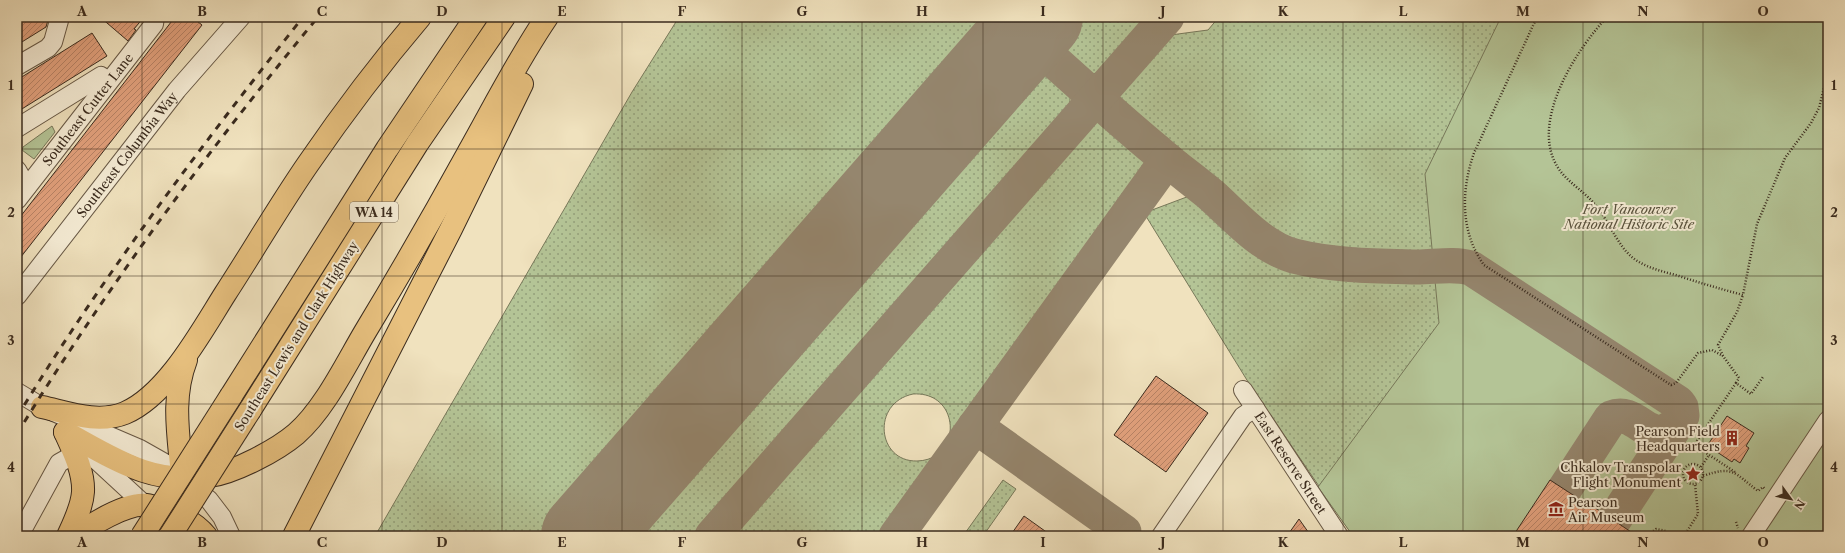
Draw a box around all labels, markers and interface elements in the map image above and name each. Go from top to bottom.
text: A [76,3,88,19]
text: B [197,3,207,19]
text: C [317,3,327,19]
text: D [436,3,448,19]
text: E [557,3,567,19]
text: F [678,3,687,19]
text: G [796,3,808,19]
text: H [916,3,928,19]
text: I [1040,3,1046,19]
text: J [1158,3,1166,19]
text: K [1278,3,1289,19]
text: L [1399,3,1408,19]
text: M [1516,3,1530,19]
text: N [1637,3,1649,19]
text: O [1757,3,1769,19]
street label: Southeast Cutter Lane [39,50,136,169]
text: 1 [8,77,14,93]
text: 1 [1831,77,1837,93]
street label: Southeast Columbia Way [73,88,181,221]
park label: Fort Vancouver National Historic Site [1563,201,1695,232]
road number: WA 14 [350,202,398,222]
text: 2 [7,204,15,220]
text: 2 [1830,204,1838,220]
street label: Southeast Lewis and Clark Highway [231,237,362,434]
text: 3 [7,332,15,348]
text: 3 [1830,332,1838,348]
street label: East Reserve Street [1251,409,1330,517]
place label: Pearson Field Headquarters [1635,423,1720,454]
building icon: Pearson Field Headquarters [1723,429,1741,447]
text: 4 [7,459,15,475]
place label: Chkalov Transpolar Flight Monument [1560,459,1682,490]
text: 4 [1830,459,1838,475]
place icon: Chkalov Transpolar Flight Monument [1684,465,1702,483]
north arrow [1771,479,1811,519]
place label: Pearson Air Museum [1567,494,1644,525]
text: N [1791,497,1808,513]
museum icon: Pearson Air Museum [1547,500,1565,518]
text: A [76,534,88,550]
text: B [197,534,207,550]
text: C [317,534,327,550]
text: D [436,534,448,550]
text: E [557,534,567,550]
text: F [678,534,687,550]
text: G [796,534,808,550]
text: H [916,534,928,550]
text: I [1040,534,1046,550]
text: J [1158,534,1166,550]
text: K [1278,534,1289,550]
text: L [1399,534,1408,550]
text: M [1516,534,1530,550]
text: N [1637,534,1649,550]
text: O [1757,534,1769,550]

